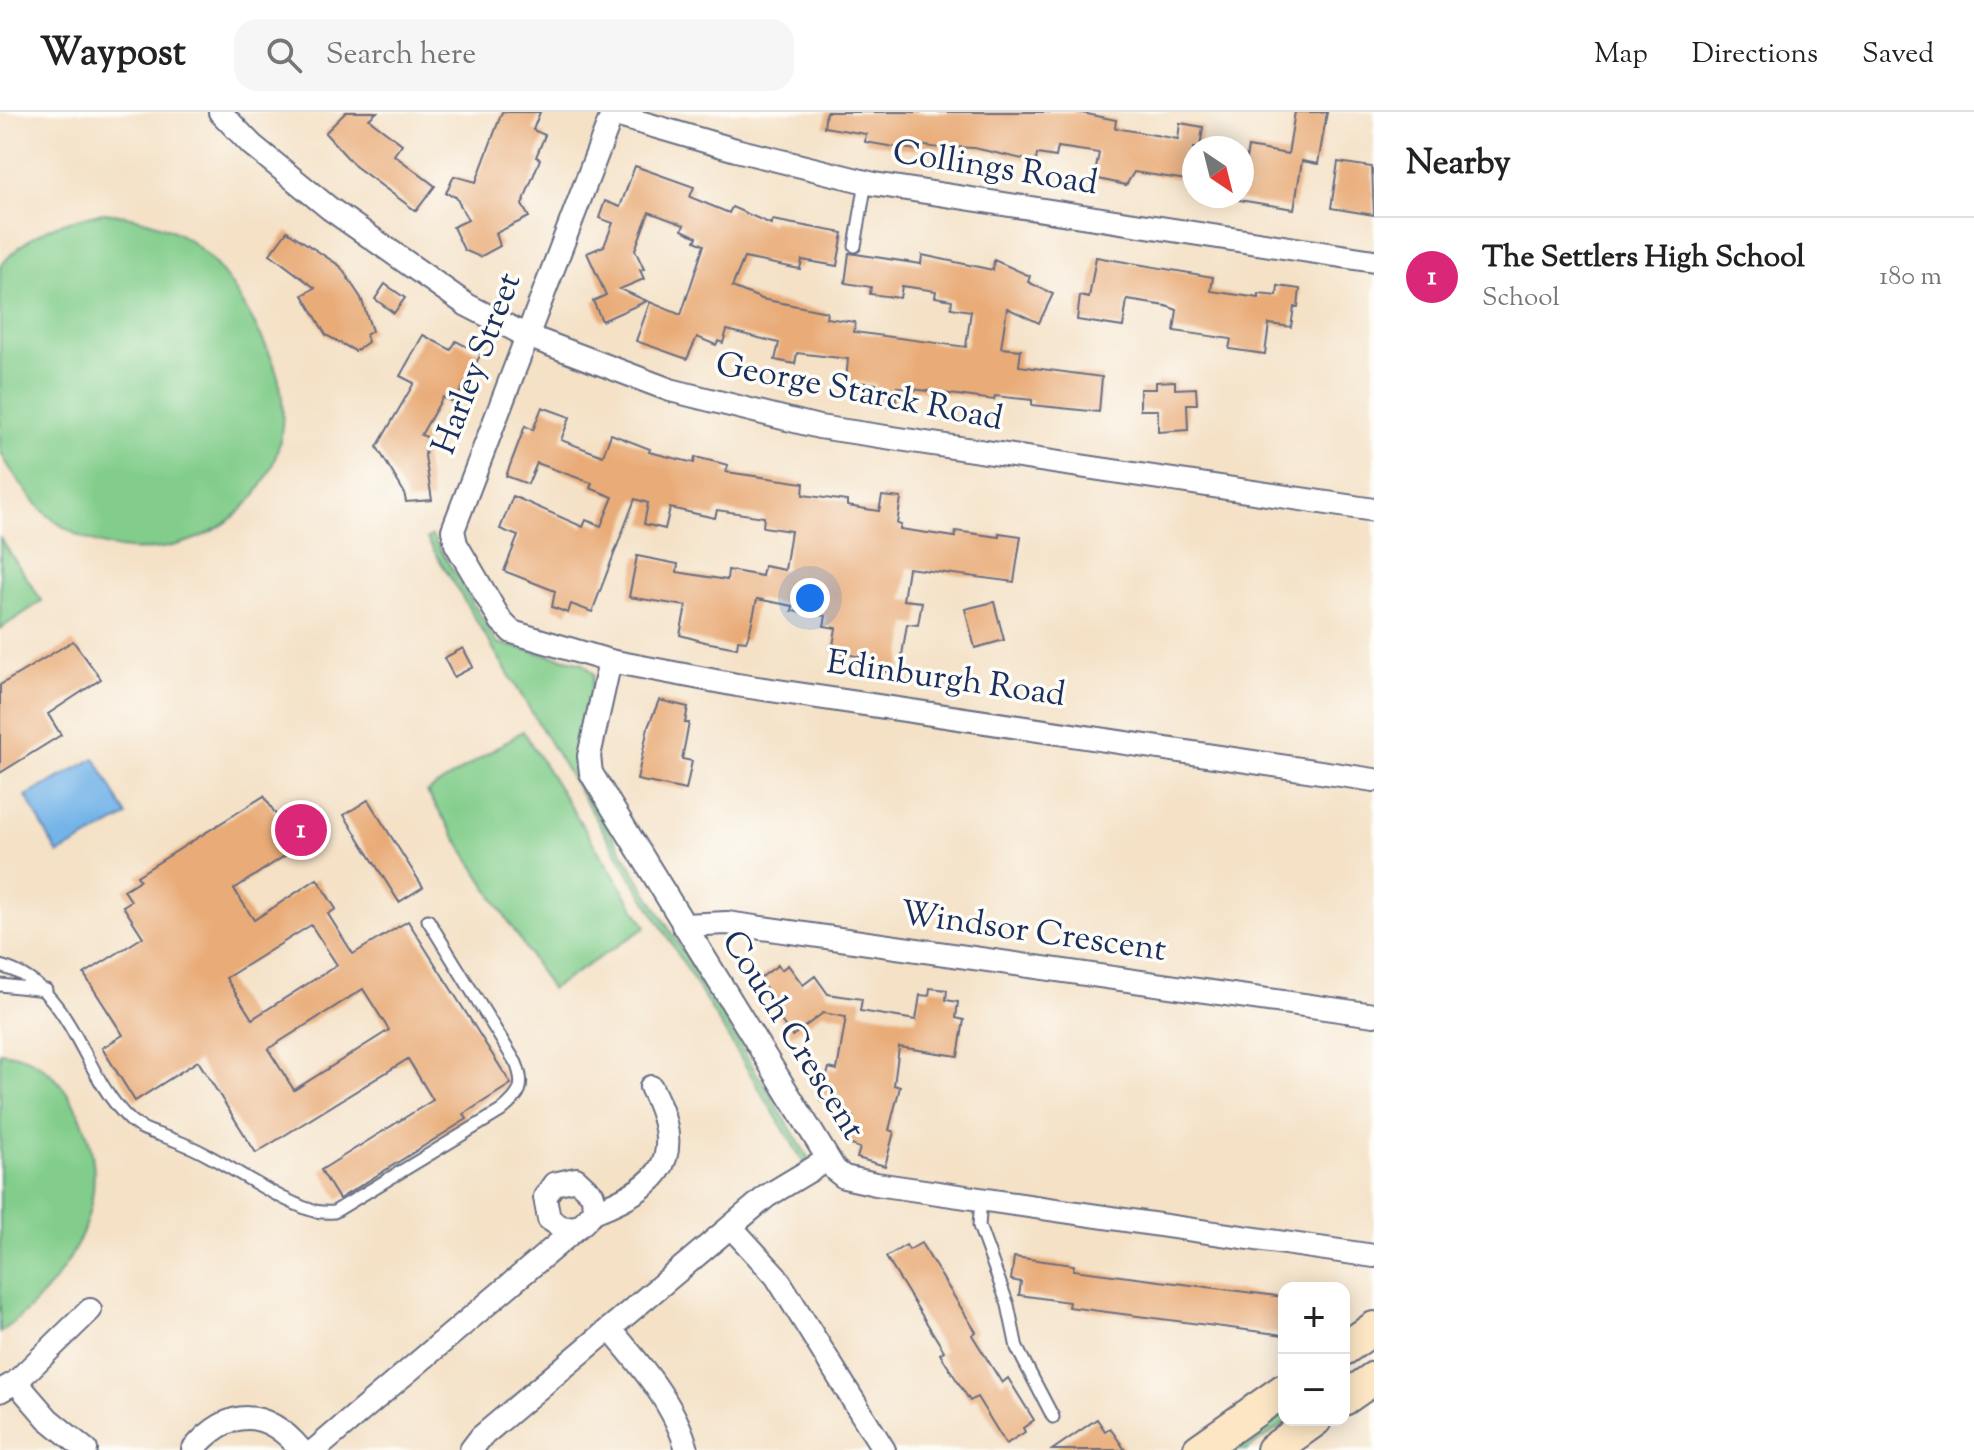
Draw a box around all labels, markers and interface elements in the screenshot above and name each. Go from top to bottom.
search box [234,19,794,91]
text: Waypost [40,28,186,82]
icon: search [262,33,306,77]
text: Search here [326,34,476,77]
text: Map [1594,35,1648,75]
text: Directions [1692,35,1818,75]
text: Saved [1862,35,1934,75]
street label: Collings Road [889,129,1101,209]
north arrow [1182,136,1254,208]
text: Nearby [1406,140,1511,189]
text: The Settlers High School [1482,237,1805,280]
text: 1 [1428,259,1436,296]
text: 180 m [1879,259,1942,296]
street label: Harley Street [421,266,535,462]
text: School [1482,280,1560,317]
street label: George Starck Road [711,341,1007,445]
your location [790,578,830,618]
street label: Edinburgh Road [824,639,1068,721]
pin: 1 [275,800,327,860]
street label: Windsor Crescent [897,890,1169,976]
street label: Couch Crescent [708,922,876,1150]
map controls [1278,1282,1350,1426]
button: + [1278,1282,1350,1354]
button: − [1278,1354,1350,1426]

